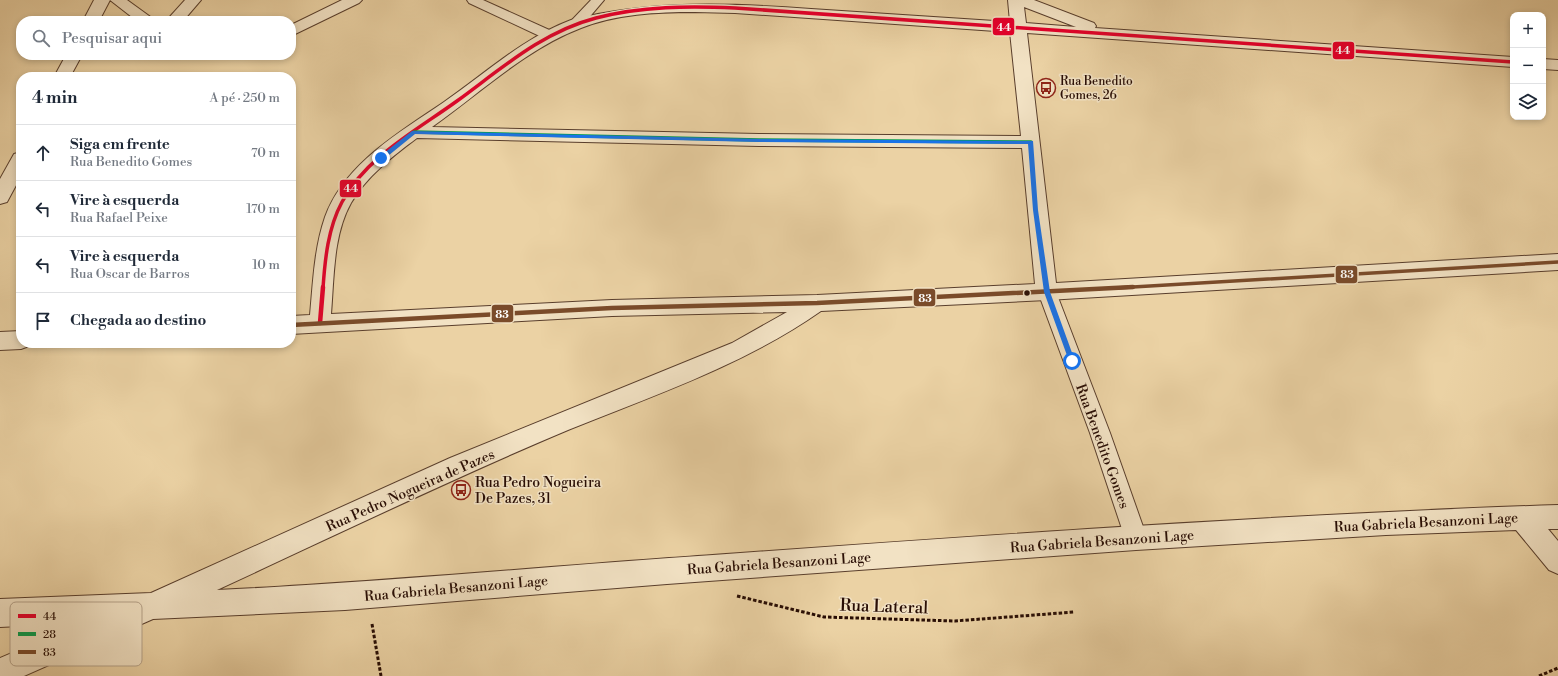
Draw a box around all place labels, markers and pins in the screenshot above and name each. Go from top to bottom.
place label: Rua Benedito Gomes, 26 [1060,74,1133,103]
bus stop icon: Rua Benedito Gomes, 26 [1035,77,1057,99]
unlabelled marker [1022,288,1032,298]
place label: Rua Pedro Nogueira De Pazes, 31 [475,474,602,508]
bus stop icon: Rua Pedro Nogueira De Pazes, 31 [450,479,472,501]

